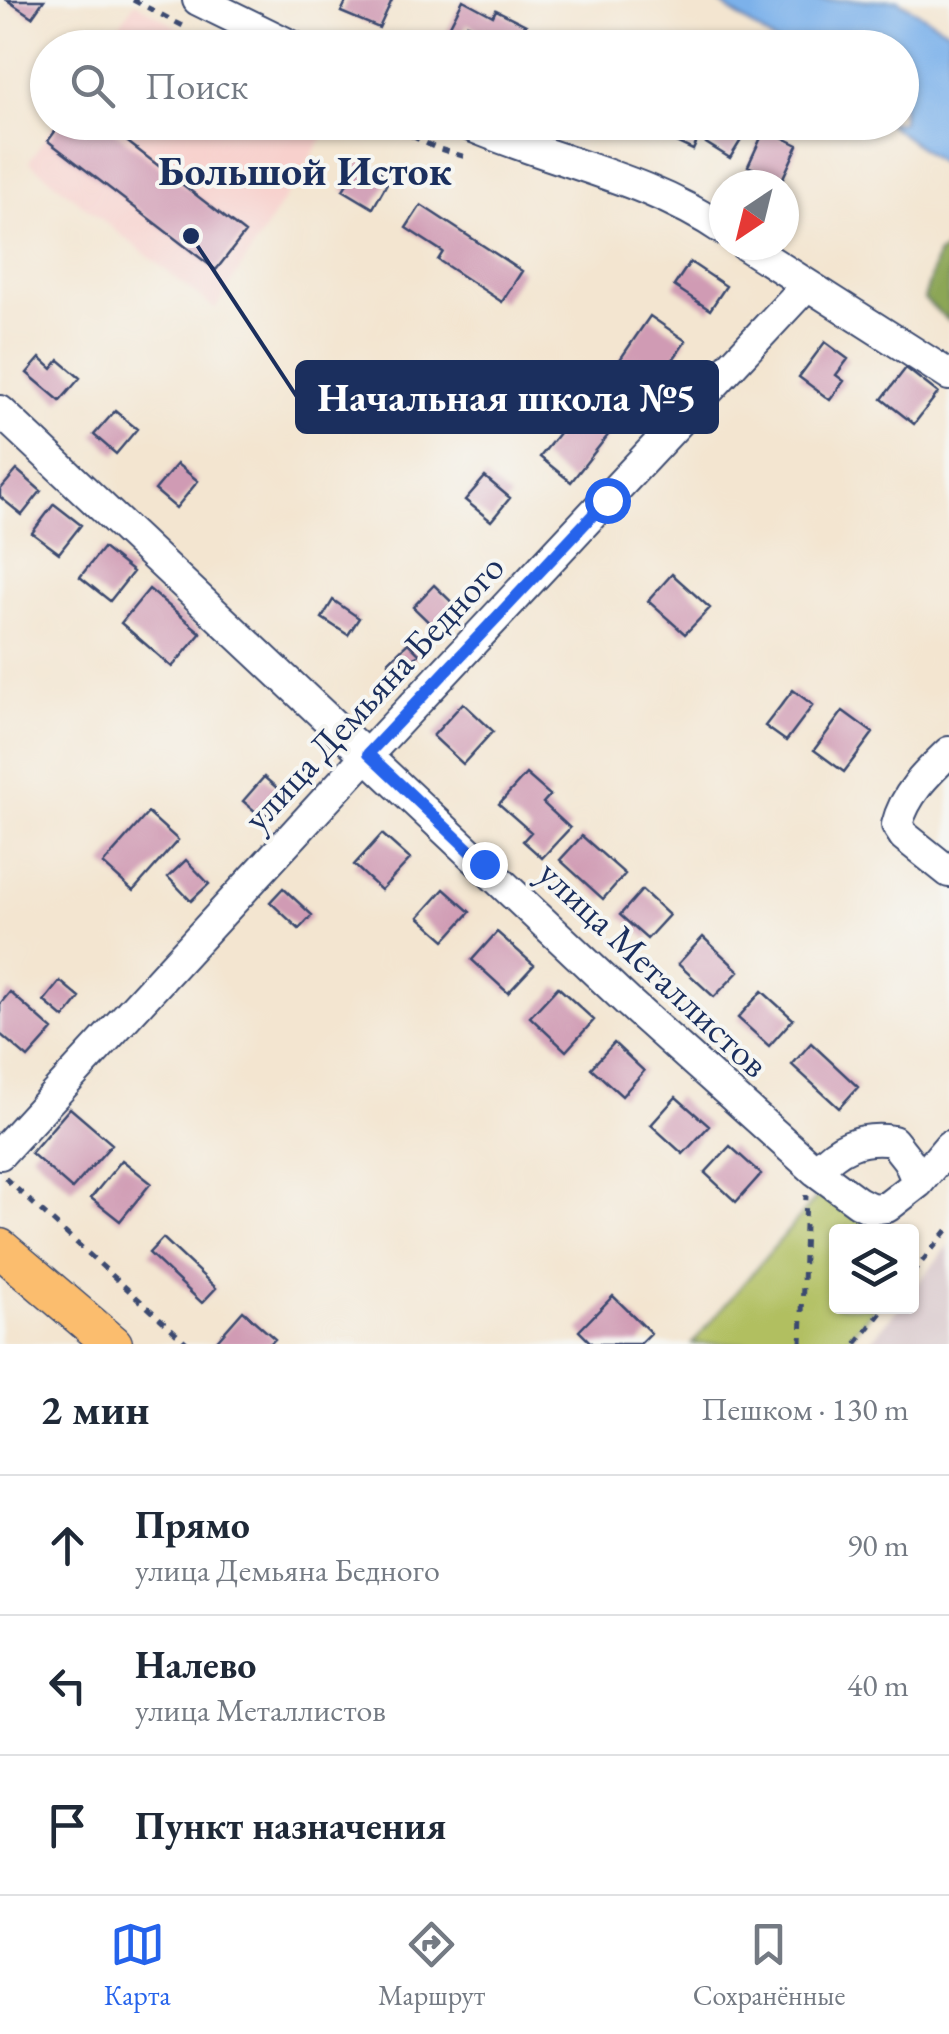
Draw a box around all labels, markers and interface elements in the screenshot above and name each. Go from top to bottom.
search box [30,30,919,140]
icon: search [65,58,120,113]
text: Поиск [145,61,248,110]
district label: Большой Исток [158,143,453,198]
north arrow [709,170,799,260]
callout: Начальная школа №5 [297,362,717,432]
text: Начальная школа №5 [317,371,697,423]
route start [585,478,631,524]
street label: улица Демьяна Бедного [232,543,514,841]
route end [462,842,508,888]
street label: улица Металлистов [528,848,780,1088]
map controls [829,1224,919,1314]
button: layers [829,1224,919,1314]
text: 2 мин [40,1382,149,1437]
text: Пешком · 130 m [701,1388,909,1430]
text: Прямо [135,1500,250,1549]
icon: ahead [40,1518,95,1573]
text: 90 m [847,1524,909,1566]
text: улица Демьяна Бедного [135,1549,440,1591]
text: Налево [135,1640,256,1689]
icon: left [40,1658,95,1713]
text: 40 m [847,1664,909,1706]
text: улица Металлистов [135,1689,386,1731]
icon: arrive [40,1798,95,1853]
text: Пункт назначения [135,1801,446,1850]
tab: Карта [104,1917,171,2013]
tab: Маршрут [378,1917,485,2013]
tab: Сохранённые [693,1917,845,2013]

